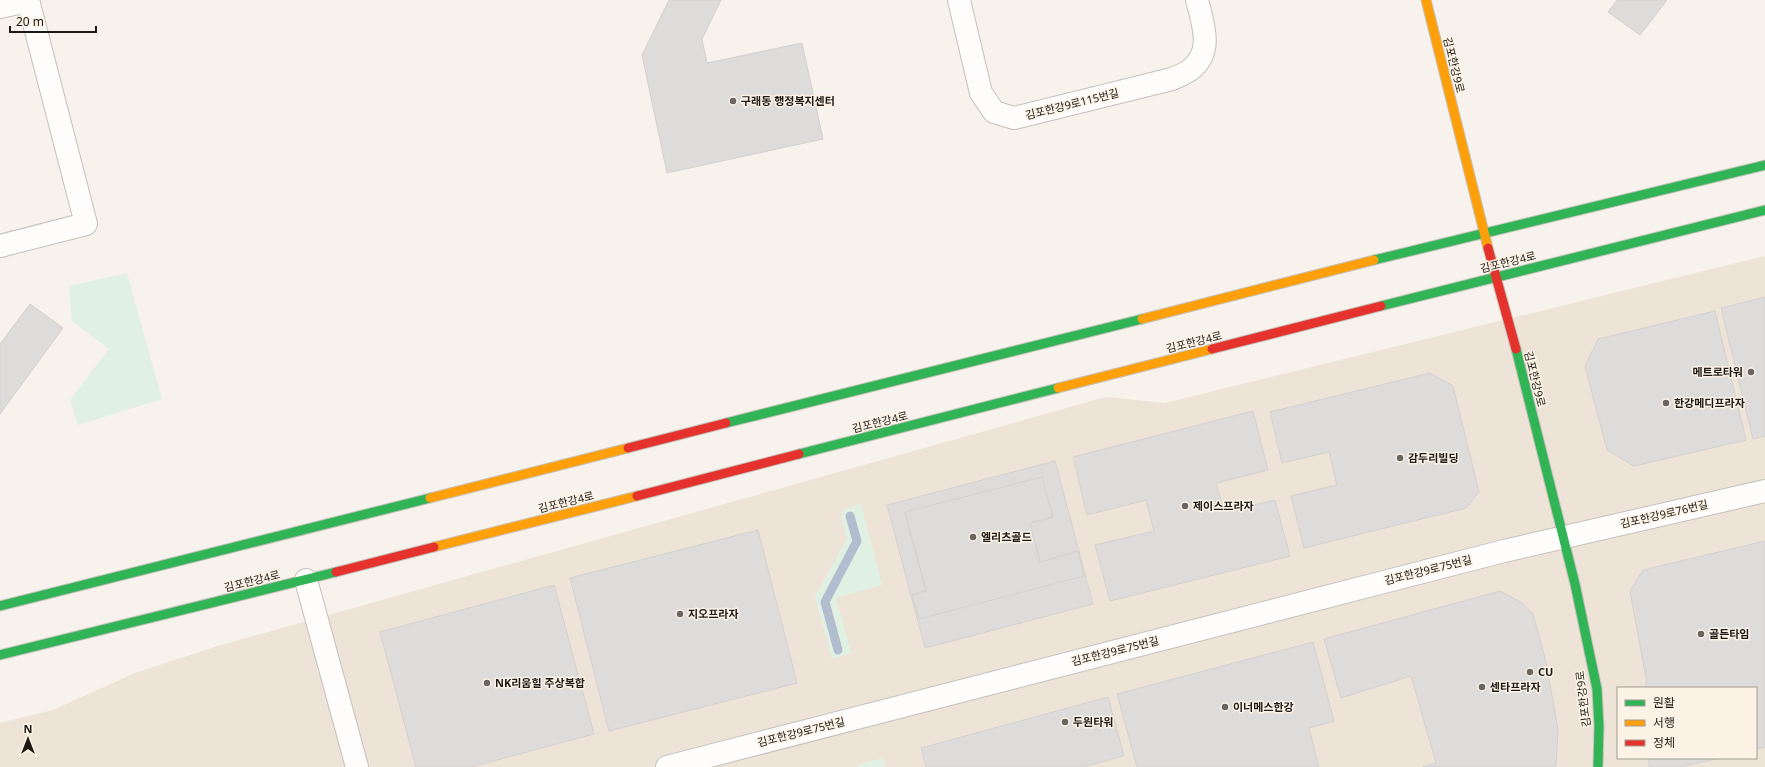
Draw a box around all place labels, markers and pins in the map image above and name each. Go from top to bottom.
place label: 구래동 행정복지센터 [741,93,835,108]
marker: 구래동 행정복지센터 [728,96,738,106]
place label: 메트로타워 [1692,364,1743,379]
marker: 메트로타워 [1746,367,1756,377]
place label: 한강메디프라자 [1674,395,1745,410]
marker: 한강메디프라자 [1661,398,1671,408]
place label: 감두리빌딩 [1408,450,1459,465]
marker: 감두리빌딩 [1395,453,1405,463]
place label: 제이스프라자 [1193,498,1254,513]
marker: 제이스프라자 [1180,501,1190,511]
place label: 엘리츠골드 [981,529,1032,544]
marker: 엘리츠골드 [968,532,978,542]
place label: 지오프라자 [688,606,739,621]
marker: 지오프라자 [675,609,685,619]
place label: 골든타임 [1709,626,1749,641]
marker: 골든타임 [1696,629,1706,639]
place label: CU [1538,664,1553,679]
marker: CU [1525,667,1535,677]
place label: NK리움힐 주상복합 [495,675,585,690]
marker: NK리움힐 주상복합 [482,678,492,688]
place label: 센타프라자 [1490,679,1541,694]
marker: 센타프라자 [1477,682,1487,692]
place label: 이너메스한강 [1233,699,1294,714]
marker: 이너메스한강 [1220,702,1230,712]
place label: 두원타워 [1073,714,1113,729]
marker: 두원타워 [1060,717,1070,727]

